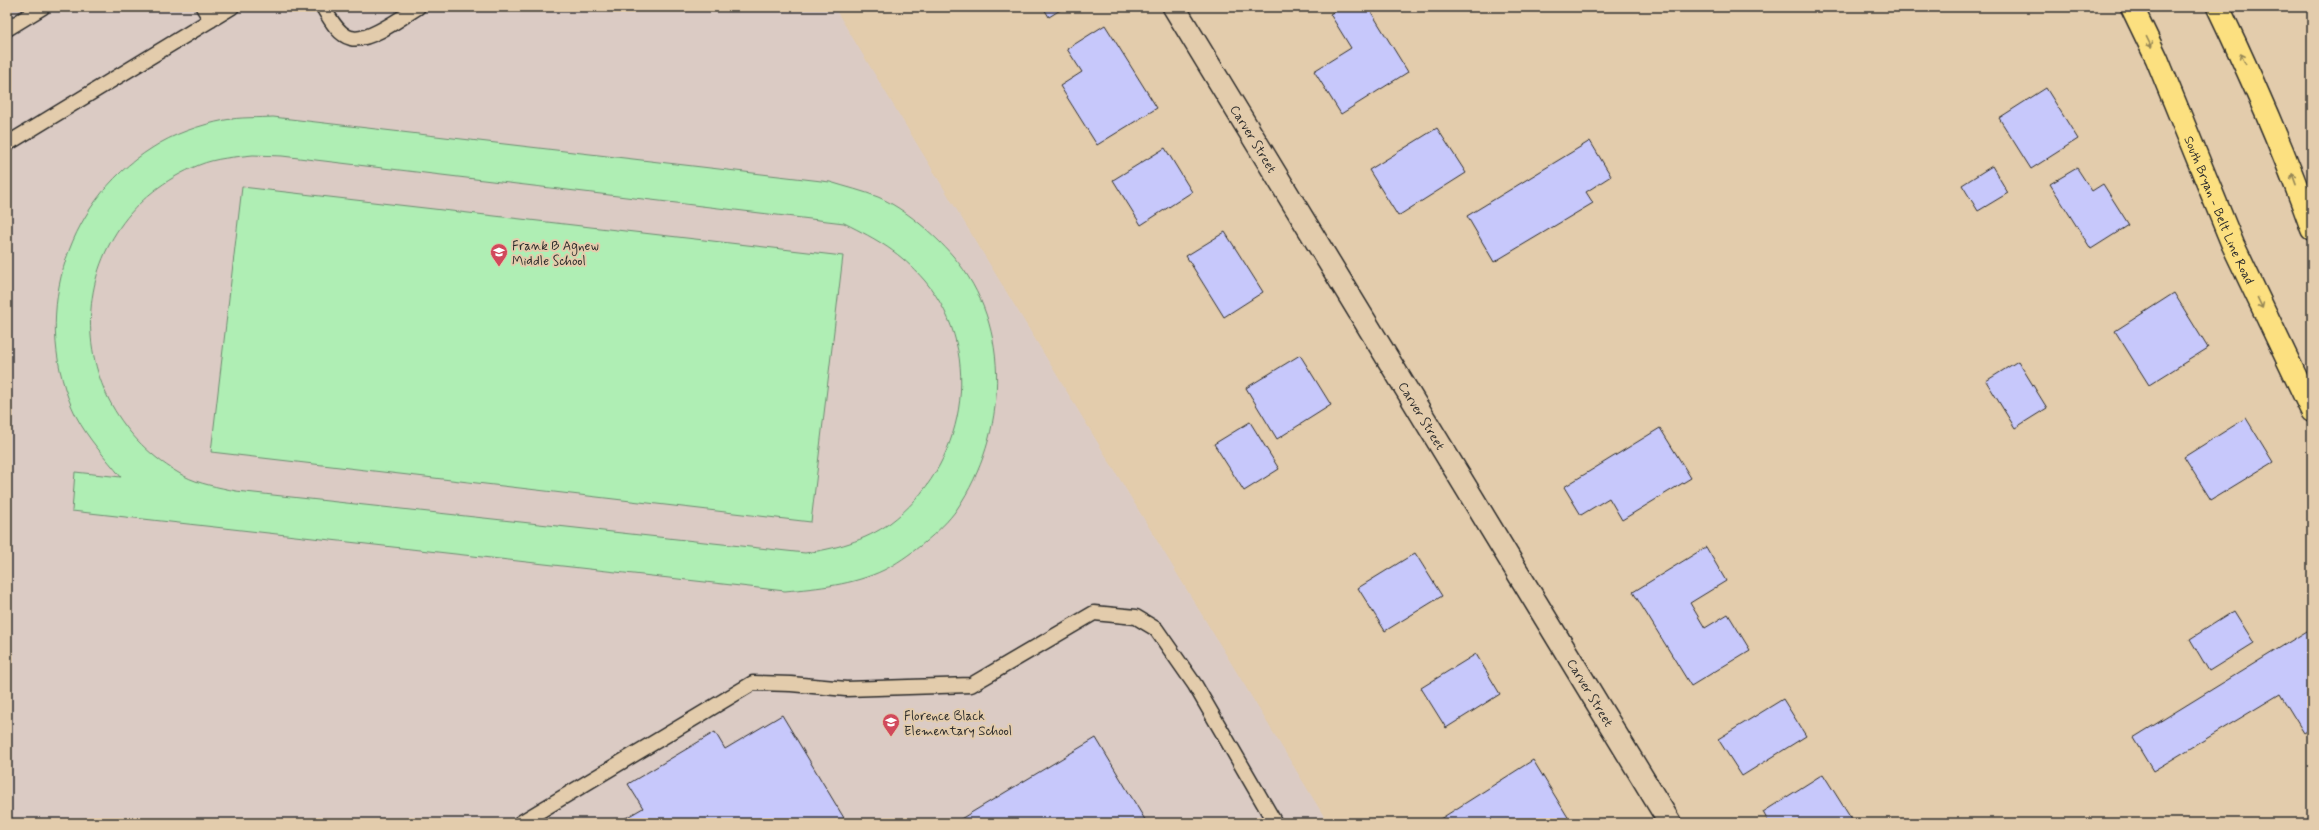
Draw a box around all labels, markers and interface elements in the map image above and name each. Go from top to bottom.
one-way arrow [2146,36,2153,48]
one-way arrow [2239,54,2246,66]
street label: Carver Street [1226,102,1280,177]
street label: South Bryan - Belt Line Road [2179,134,2257,287]
one-way arrow [2290,172,2297,185]
place label: Frank B Agnew Middle School [512,238,599,270]
school or university icon: Frank B Agnew Middle School [489,242,509,267]
one-way arrow [2257,297,2264,309]
street label: Carver Street [1394,379,1448,454]
street label: Carver Street [1562,656,1617,730]
place label: Florence Black Elementary School [904,708,1012,740]
school or university icon: Florence Black Elementary School [881,712,901,737]

